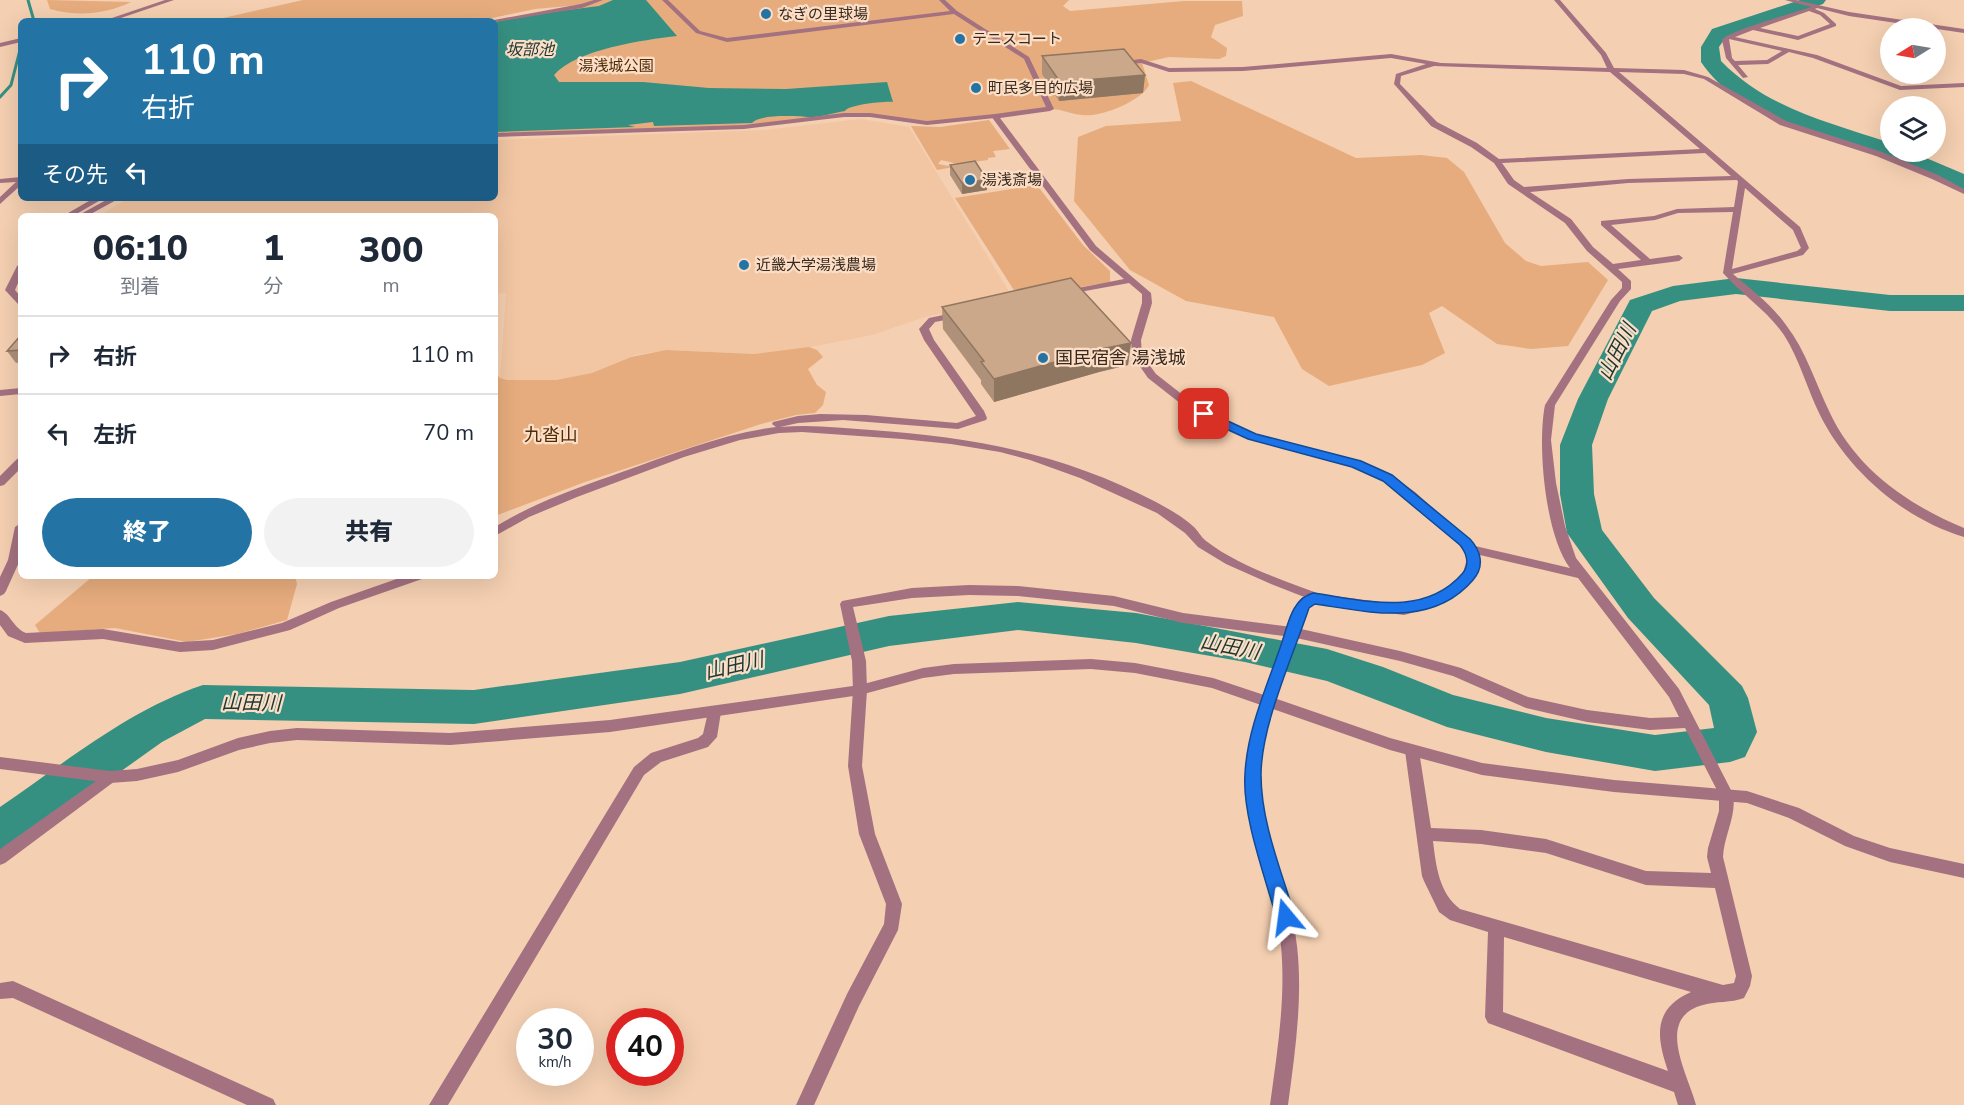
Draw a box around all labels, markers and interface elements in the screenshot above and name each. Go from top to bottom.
place label: なぎの里球場 [778,4,868,24]
marker: なぎの里球場 [759,7,773,21]
north arrow [1880,18,1946,84]
map controls [1880,18,1946,162]
place label: テニスコート [972,29,1062,49]
text: 110 m [141,32,265,89]
marker: テニスコート [953,32,967,46]
water label: 坂部池 [506,39,556,61]
icon: right [42,42,120,120]
park label: 湯浅城公園 [578,56,654,76]
place label: 町民多目的広場 [988,78,1093,98]
marker: 町民多目的広場 [969,81,983,95]
text: 右折 [141,90,195,127]
button: layers [1880,96,1946,162]
icon: left [120,156,153,189]
text: その先 [42,160,108,190]
place label: 湯浅斎場 [982,170,1042,190]
marker: 湯浅斎場 [963,173,977,187]
text: 06:10 [92,224,188,273]
text: 1 [263,224,284,273]
text: 300 [359,226,424,275]
place label: 近畿大学湯浅農場 [756,255,876,275]
marker: 近畿大学湯浅農場 [737,258,751,272]
text: m [383,272,400,299]
text: 到着 [120,273,160,300]
text: 分 [263,273,283,300]
water label: 山田川 [1591,317,1644,385]
icon: right [42,339,75,372]
text: 110 m [410,340,474,370]
text: 右折 [93,342,137,372]
place label: 国民宿舎 湯浅城 [1055,346,1186,370]
marker: 国民宿舎 湯浅城 [1036,351,1050,365]
pin [1178,388,1229,439]
icon: arrive [1187,397,1220,430]
icon: left [42,417,75,450]
text: 70 m [423,418,474,448]
text: 左折 [93,420,137,450]
park label: 九沓山 [524,423,578,447]
button: 終了 [42,498,252,567]
button: 共有 [264,498,474,567]
water label: 山田川 [1198,628,1264,666]
water label: 山田川 [702,646,768,686]
water label: 山田川 [221,689,283,717]
position arrow [1254,885,1318,949]
speed limit sign: 40 [606,1008,684,1086]
text: 30 [537,1019,573,1060]
text: km/h [538,1052,572,1072]

